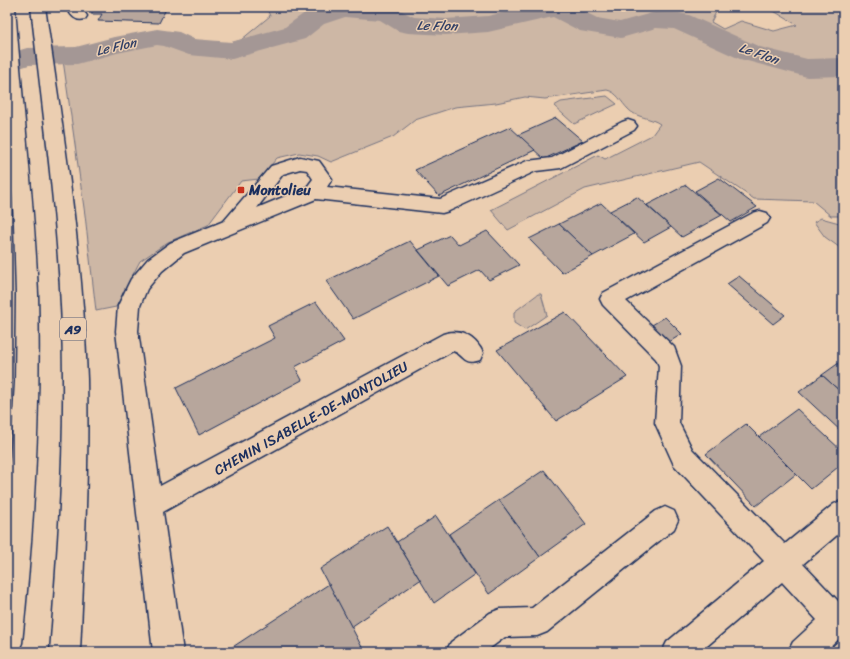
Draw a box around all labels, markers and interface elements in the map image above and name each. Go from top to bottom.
water label: Le Flon [417,14,459,37]
water label: Le Flon [94,30,140,62]
water label: Le Flon [736,36,784,72]
place label: Montolieu [248,178,311,203]
marker: Montolieu [236,185,246,195]
road number: A9 [60,318,86,340]
street label: CHEMIN ISABELLE-DE-MONTOLIEU [209,354,413,483]

